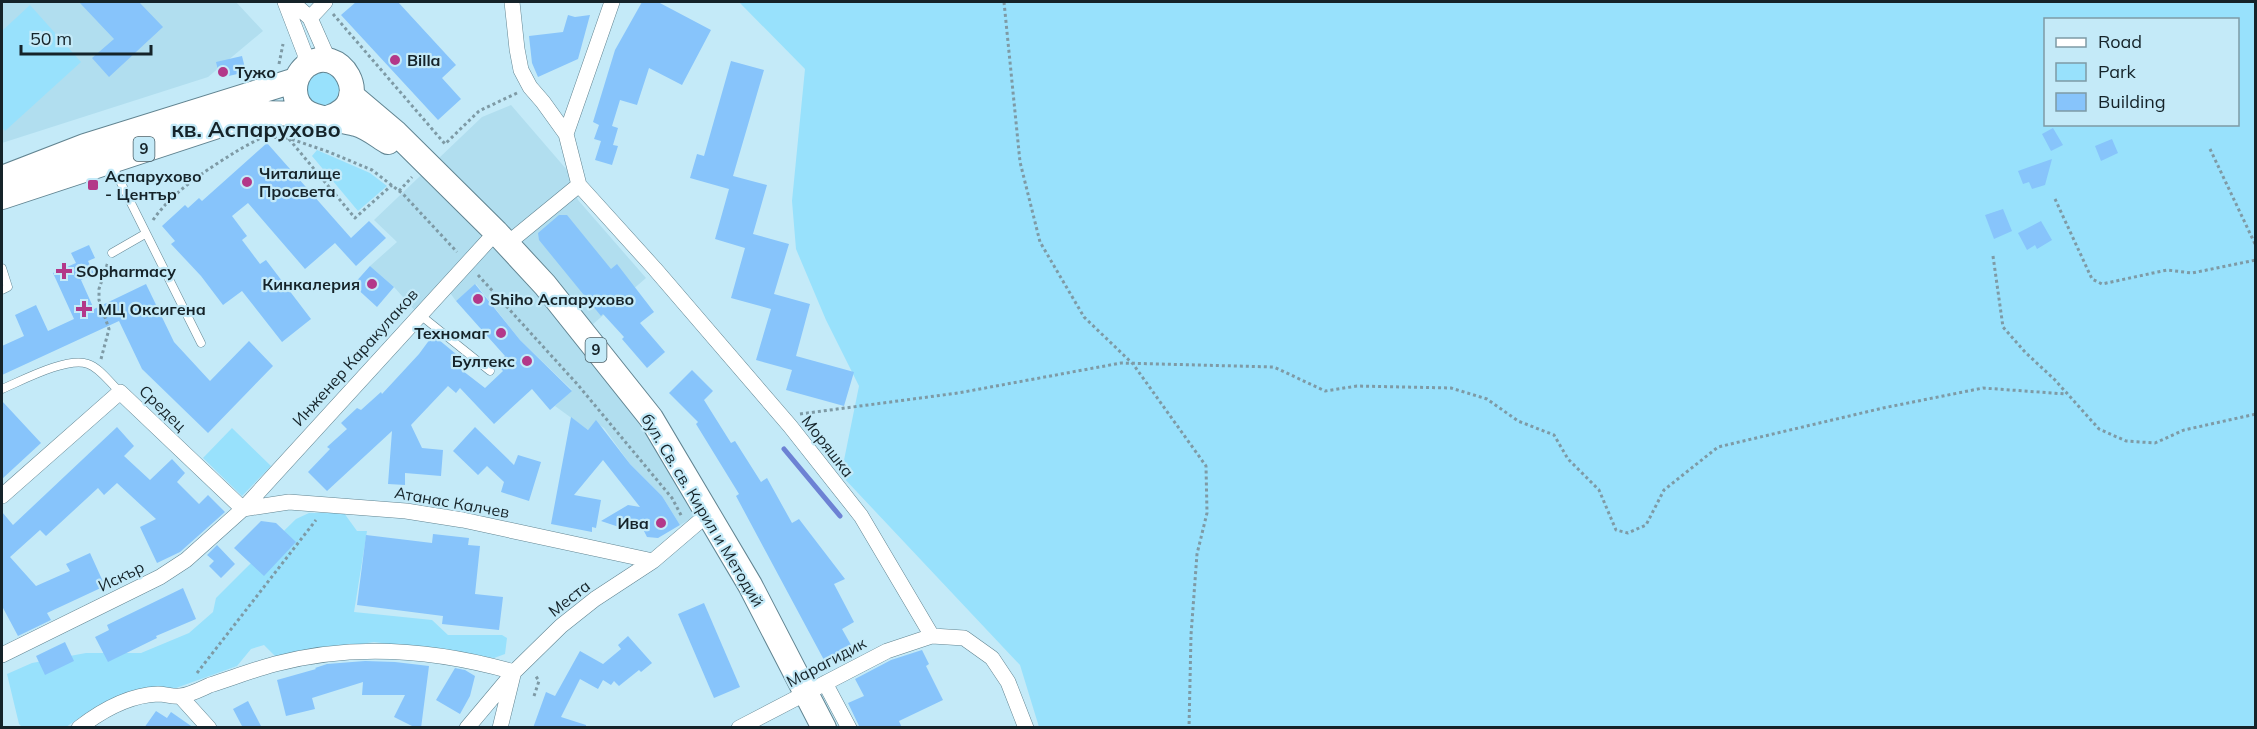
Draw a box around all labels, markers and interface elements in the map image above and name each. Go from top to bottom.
scale bar [21,18,152,56]
legend [2044,18,2239,126]
text: 50 m [30,27,72,50]
text: Road [2098,30,2142,53]
place label: Billa [407,50,441,70]
marker: Billa [388,53,402,67]
text: Park [2098,60,2137,83]
place label: Тужо [235,62,276,82]
marker: Тужо [216,65,230,79]
text: Building [2098,90,2166,113]
district label: кв. Аспарухово [171,115,341,143]
road number: 9 [134,137,154,161]
place label: Читалище Просвета [259,163,341,201]
place label: Аспарухово - Център [105,166,202,204]
marker: Читалище Просвета [240,175,254,189]
marker: Аспарухово - Център [86,178,100,192]
place label: SOpharmacy [76,261,176,281]
marker: SOpharmacy [57,264,71,278]
place label: Кинкалерия [262,274,360,294]
marker: Кинкалерия [365,277,379,291]
street label: Инженер Каракулаков [288,284,422,430]
place label: Shiho Аспарухово [490,289,634,309]
marker: Shiho Аспарухово [471,292,485,306]
place label: МЦ Оксигена [98,299,206,319]
marker: МЦ Оксигена [75,300,93,318]
place label: Техномаг [414,323,490,343]
marker: Техномаг [494,326,508,340]
road number: 9 [586,338,606,362]
place label: Бултекс [452,351,515,371]
marker: Бултекс [520,354,534,368]
street label: Средец [135,381,191,435]
street label: бул. Св. св. Кирил и Методий [637,410,769,610]
street label: Моряшка [798,411,858,481]
street label: Атанас Калчев [393,482,511,522]
place label: Ива [618,513,649,533]
marker: Ива [654,516,668,530]
street label: Искър [95,556,147,596]
street label: Места [544,575,594,621]
street label: Марагидик [783,632,870,691]

